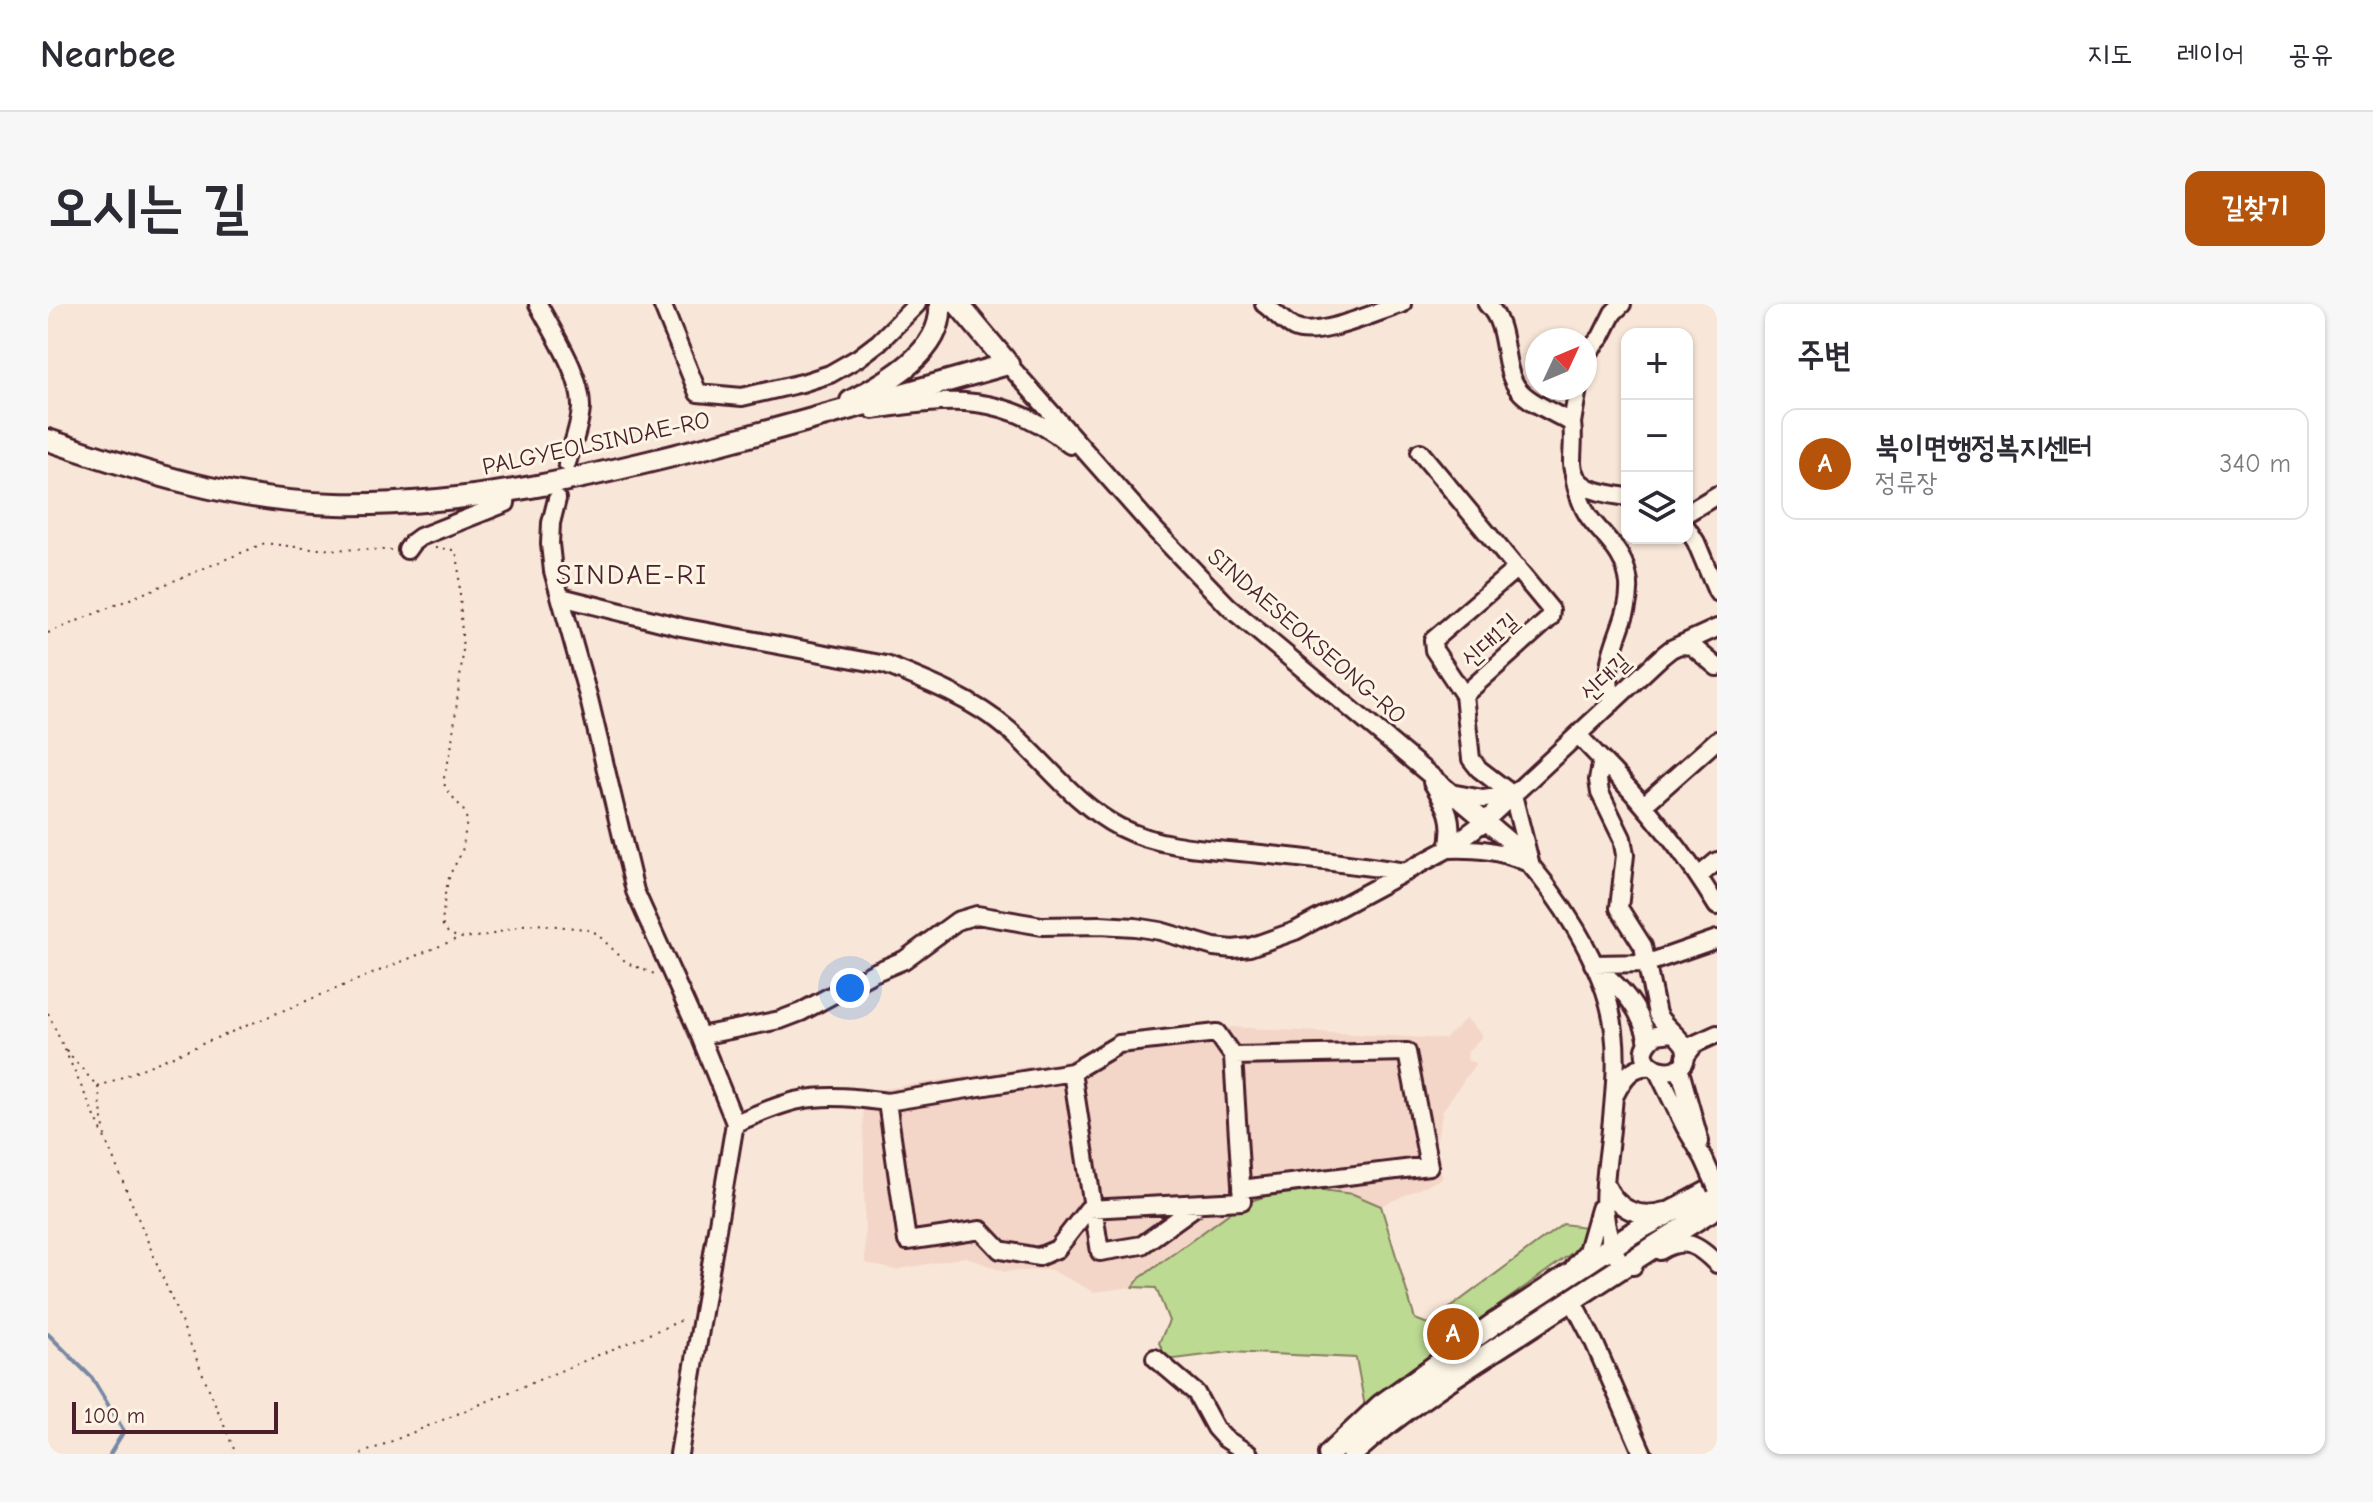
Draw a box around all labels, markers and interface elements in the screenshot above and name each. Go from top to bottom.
text: Nearbee [40,33,175,77]
text: 지도 [2087,38,2132,70]
text: 레이어 [2176,38,2244,70]
text: 공유 [2288,38,2333,70]
button: 길찾기 [2185,171,2325,246]
text: 오시는 길 [48,175,248,239]
north arrow [1525,328,1597,400]
map controls [1621,328,1693,544]
button: + [1621,328,1693,400]
text: 주변 [1797,335,1852,375]
button: − [1621,400,1693,472]
street label: PALGYEOLSINDAE-RO [480,405,712,481]
text: 북이면행정복지센터 [1875,430,2092,465]
text: A [1818,449,1832,479]
text: 340 m [2219,449,2291,479]
text: 정류장 [1875,468,1938,498]
button: layers [1621,472,1693,544]
street label: SINDAESEOKSEONG-RO [1202,542,1412,730]
district label: SINDAE-RI [556,559,708,591]
street label: 신대1길 [1456,607,1524,673]
street label: 신대길 [1574,647,1636,707]
your location [830,968,870,1008]
pin: A [1427,1304,1479,1364]
scale bar [72,1398,278,1434]
text: 100 m [84,1403,145,1429]

